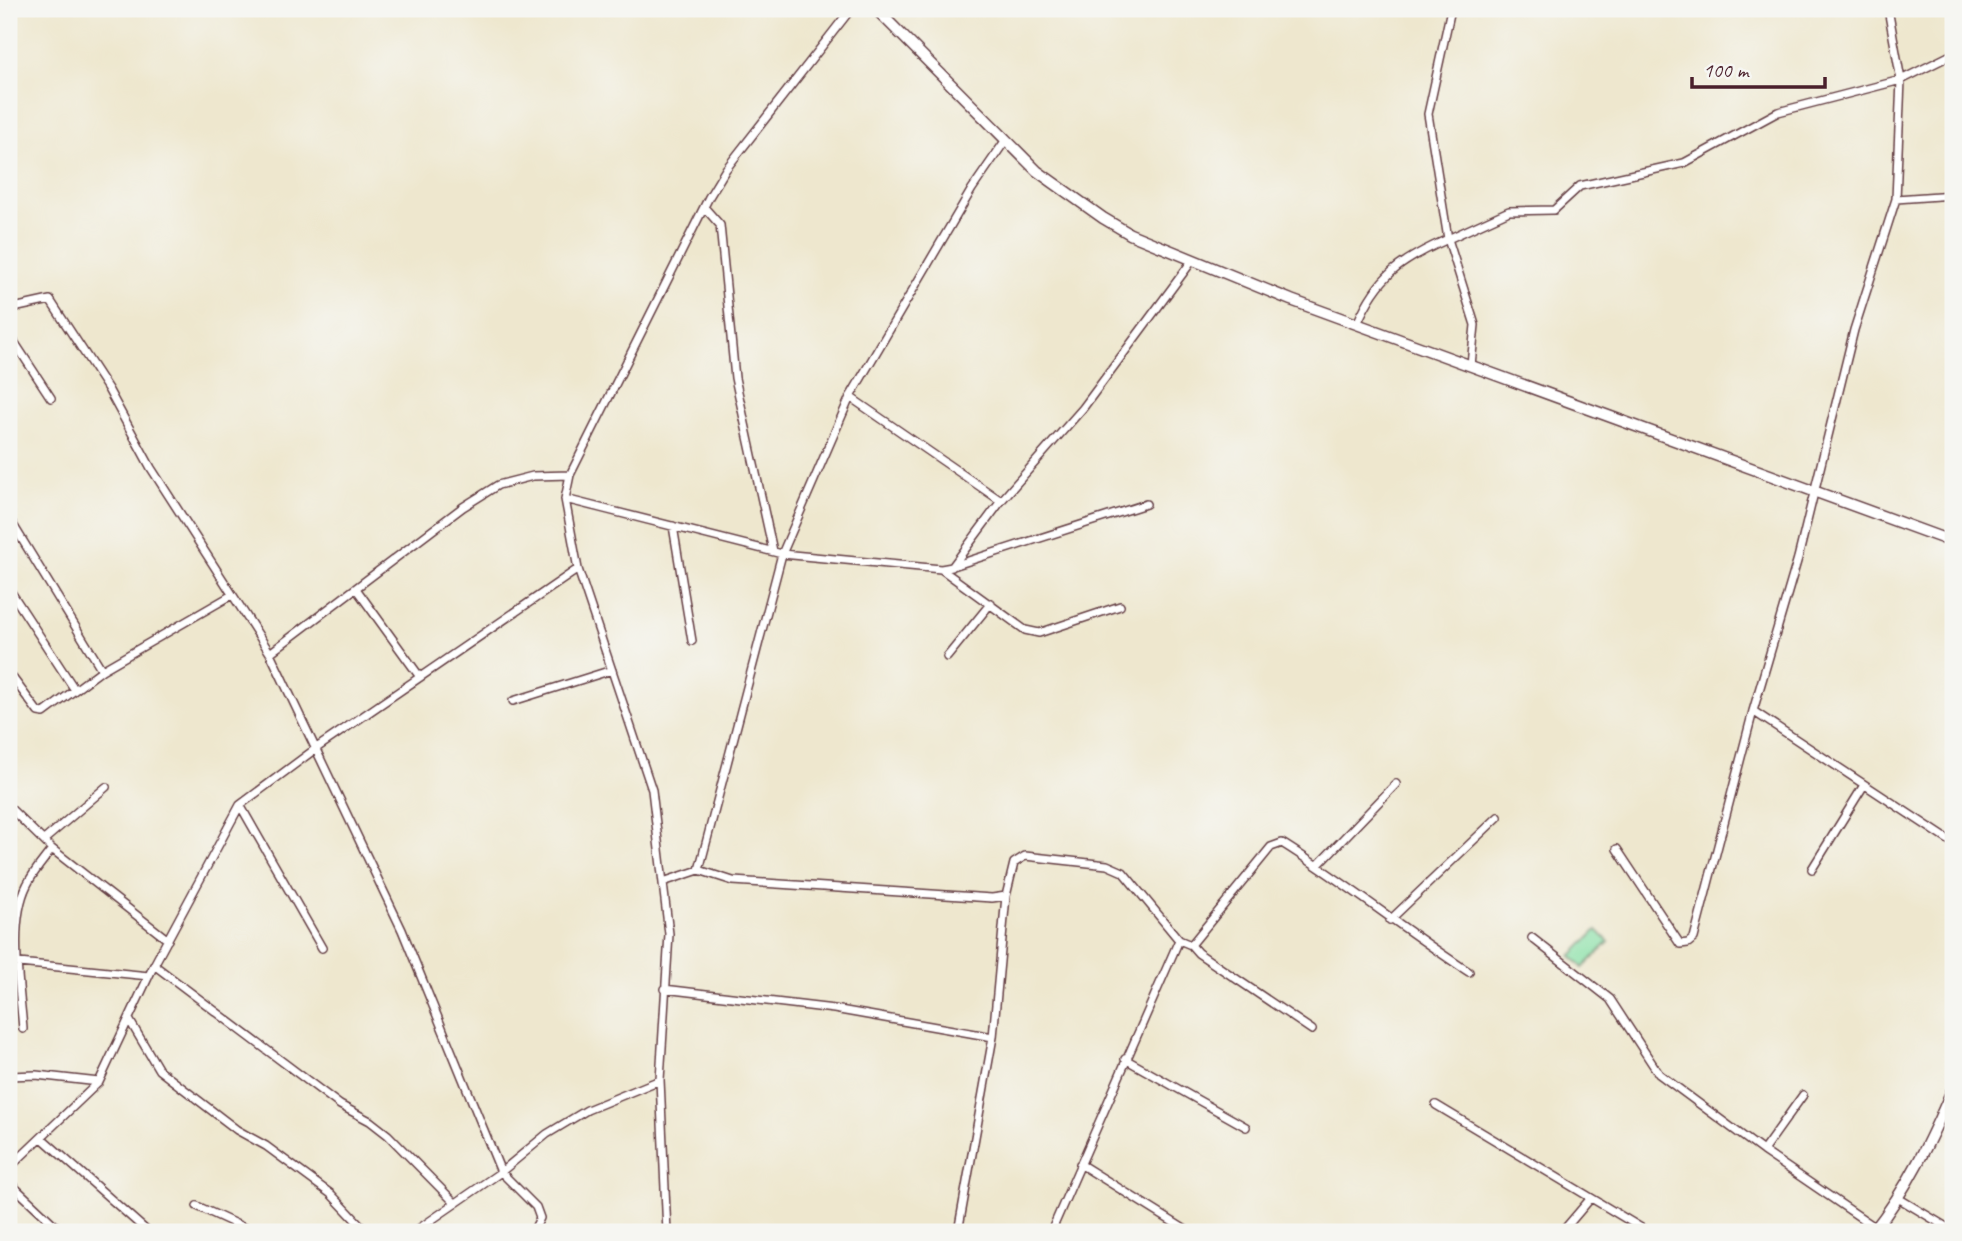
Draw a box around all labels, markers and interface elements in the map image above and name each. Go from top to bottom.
scale bar [1692,46,1826,90]
text: 100 m [1703,57,1750,83]

